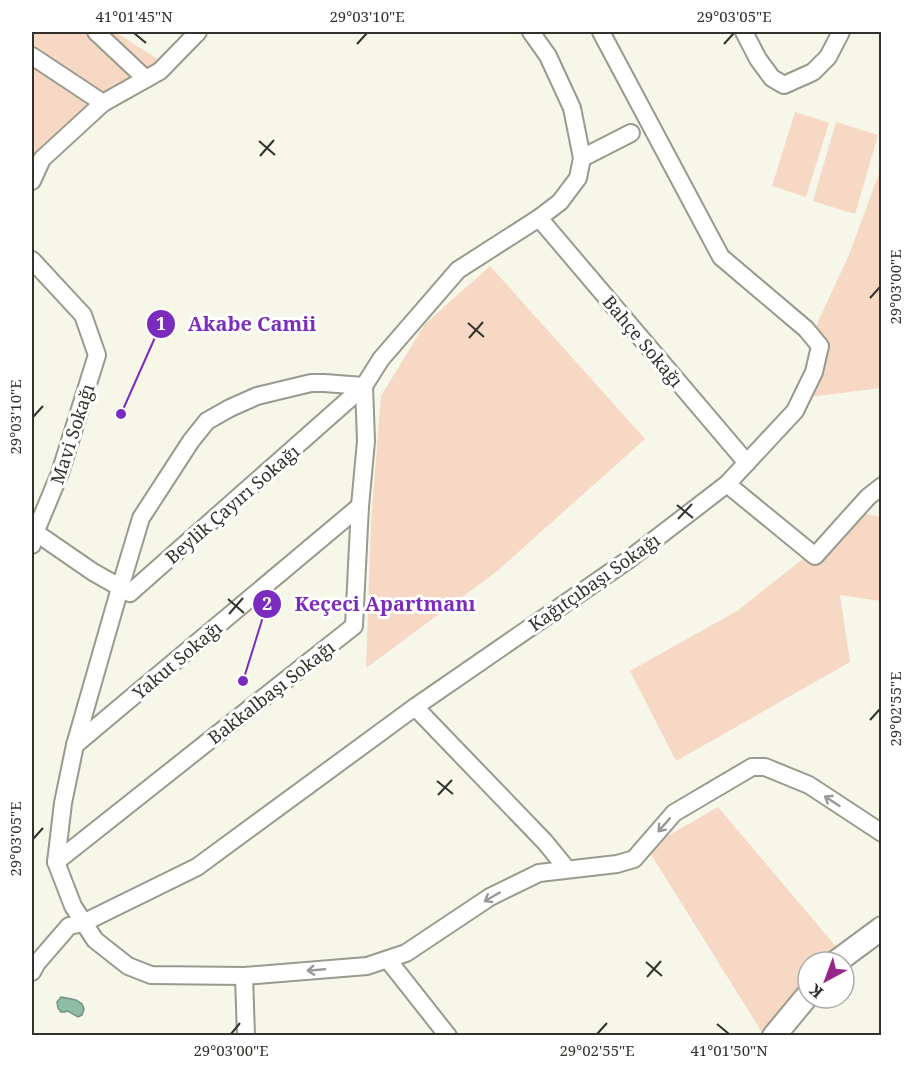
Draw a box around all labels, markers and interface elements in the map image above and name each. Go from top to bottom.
text: 41°01'45"N [95,6,173,26]
text: 29°03'10"E [329,6,405,26]
text: 29°03'05"E [696,6,772,26]
text: 29°03'00"E [885,249,905,325]
street label: Bahçe Sokağı [598,290,689,392]
callout: Akabe Camii [146,305,329,343]
text: Akabe Camii [188,310,316,337]
text: 1 [156,311,166,335]
text: 29°03'10"E [5,379,25,455]
street label: Mavi Sokağı [44,381,100,487]
street label: Beylik Çayırı Sokağı [160,439,304,569]
street label: Kağıtçıbaşı Sokağı [524,528,665,636]
callout: Keçeci Apartmanı [252,585,487,623]
text: Keçeci Apartmanı [294,590,476,617]
text: 2 [262,591,272,615]
street label: Yakut Sokağı [127,615,227,705]
street label: Bakkalbaşı Sokağı [203,635,340,749]
text: 29°02'55"E [885,671,905,747]
one-way arrow [825,795,841,807]
text: 29°03'05"E [5,801,25,877]
one-way arrow [657,817,671,832]
one-way arrow [483,892,501,903]
north arrow [796,950,856,1010]
one-way arrow [306,965,326,976]
text: K [804,979,828,1003]
text: 29°03'00"E [193,1040,269,1060]
text: 29°02'55"E [559,1040,635,1060]
text: 41°01'50"N [690,1040,768,1060]

